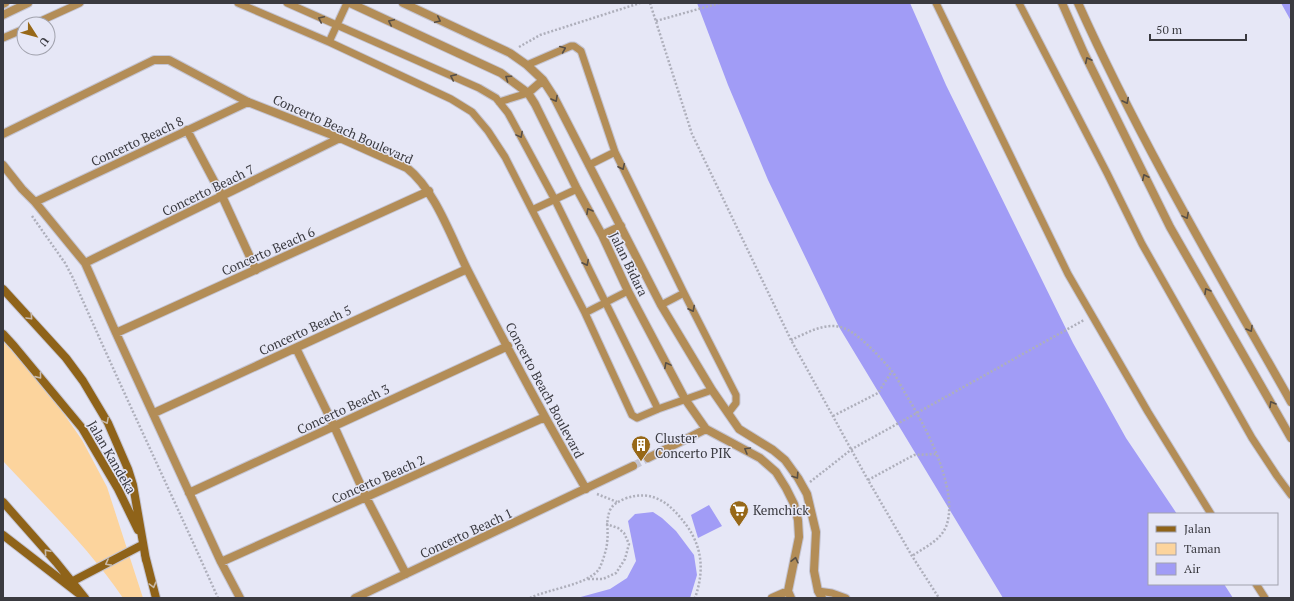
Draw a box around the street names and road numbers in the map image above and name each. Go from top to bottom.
street label: Concerto Beach Boulevard [270,90,416,168]
street label: Concerto Beach 8 [88,112,186,170]
street label: Concerto Beach 7 [159,160,257,220]
street label: Concerto Beach 6 [218,222,318,280]
street label: Jalan Bidara [606,229,653,300]
street label: Concerto Beach 5 [256,301,354,359]
street label: Concerto Beach Boulevard [501,319,589,461]
street label: Concerto Beach 3 [294,380,392,438]
street label: Jalan Kandeka [84,417,141,497]
street label: Concerto Beach 2 [328,450,428,508]
street label: Concerto Beach 1 [417,504,515,562]

